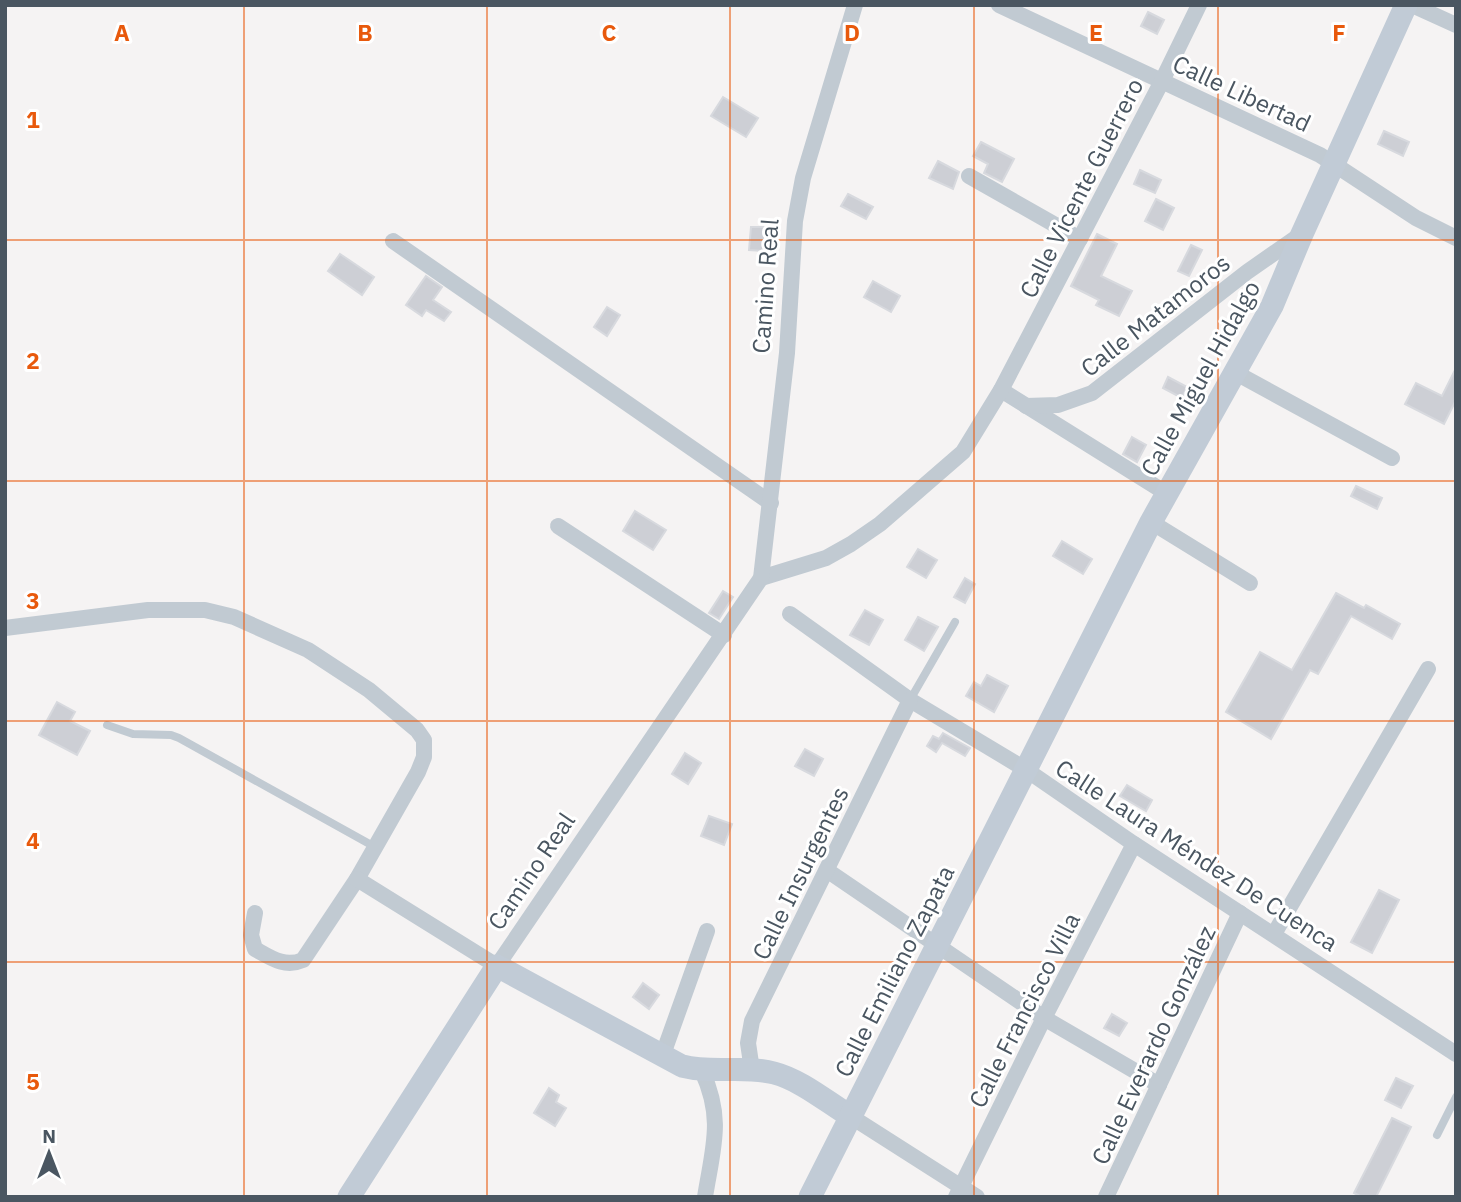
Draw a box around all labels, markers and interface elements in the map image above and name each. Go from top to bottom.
text: A [114,17,130,47]
text: B [357,17,373,47]
text: C [602,17,617,47]
text: D [844,17,860,47]
text: E [1089,17,1103,47]
text: F [1332,17,1346,47]
street label: Calle Libertad [1168,47,1316,139]
street label: Calle Vicente Guerrero [1012,73,1150,303]
text: 1 [26,104,40,134]
street label: Camino Real [744,218,786,354]
street label: Calle Matamoros [1074,247,1236,383]
street label: Calle Miguel Hidalgo [1133,275,1267,481]
text: 2 [26,345,40,375]
text: 3 [26,585,40,615]
street label: Calle Laura Méndez De Cuenca [1050,752,1344,958]
street label: Calle Insurgentes [744,781,856,965]
street label: Camino Real [480,806,582,936]
text: 4 [26,825,40,855]
street label: Calle Emiliano Zapata [827,860,961,1082]
street label: Calle Francisco Villa [961,907,1087,1113]
street label: Calle Everardo González [1084,920,1222,1170]
text: 5 [26,1066,40,1096]
north arrow [14,1118,84,1188]
text: N [42,1124,56,1148]

